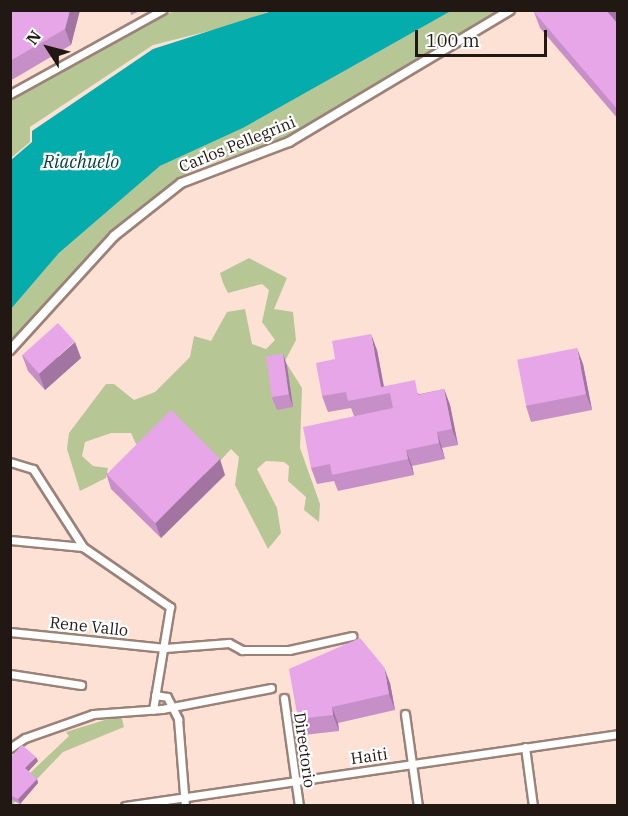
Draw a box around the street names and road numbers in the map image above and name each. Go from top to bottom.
street label: Carlos Pellegrini [176,112,298,176]
street label: Rene Vallo [49,612,129,640]
street label: Directorio [290,711,320,789]
street label: Haiti [349,744,389,768]

